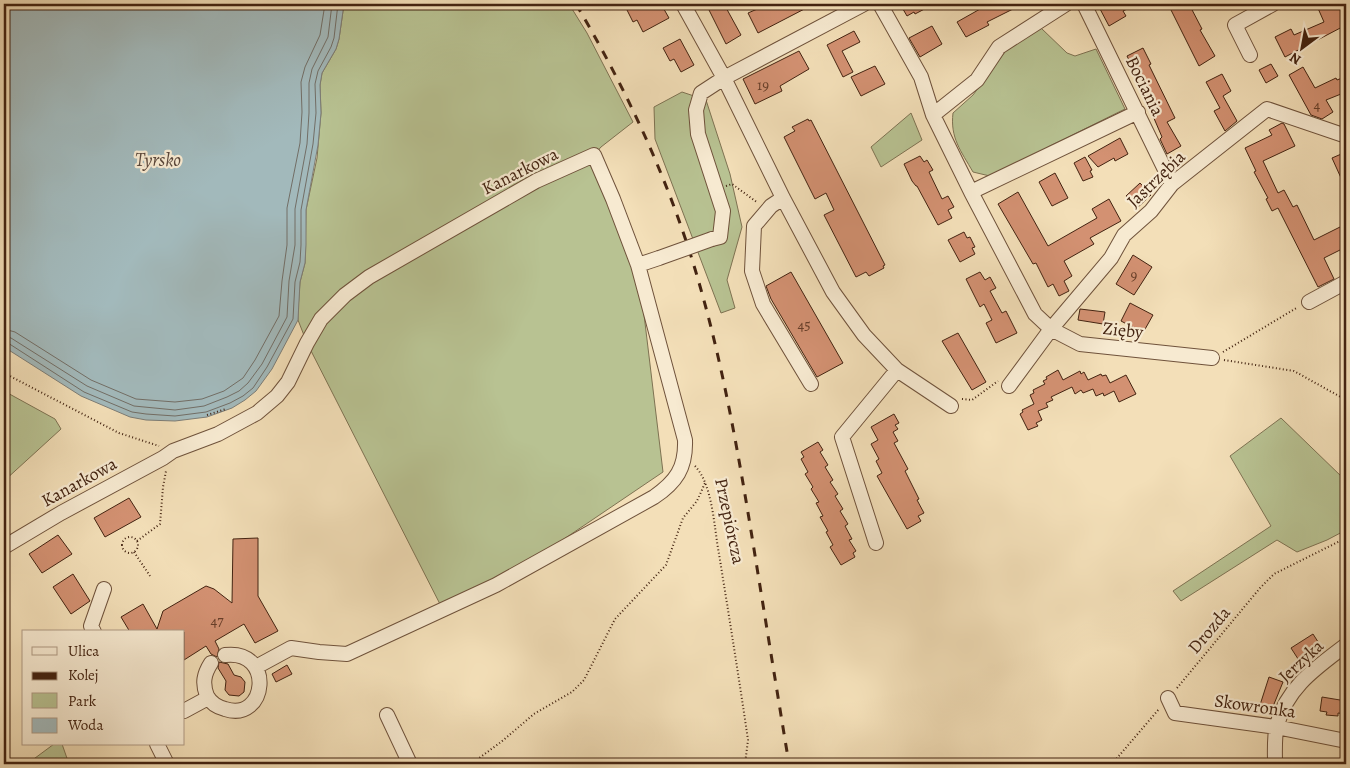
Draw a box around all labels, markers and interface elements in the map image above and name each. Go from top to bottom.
north arrow [1278,22,1328,72]
text: N [1286,48,1305,69]
street label: Bociania [1120,52,1170,121]
house number: 19 [757,75,769,95]
house number: 4 [1314,95,1321,115]
street label: Kanarkowa [478,141,563,200]
street label: Jastrzębia [1121,145,1191,213]
water label: Tyrsko [135,147,181,173]
house number: 9 [1131,265,1138,285]
house number: 45 [797,315,811,335]
street label: Zięby [1102,316,1145,344]
street label: Kanarkowa [37,451,122,513]
street label: Przepiórcza [709,476,751,567]
street label: Drozda [1182,601,1236,659]
house number: 47 [210,611,224,631]
legend [22,630,185,746]
street label: Jerzyka [1273,634,1329,688]
text: Ulica [68,641,99,661]
text: Kolej [68,665,99,685]
street label: Skowronka [1213,688,1298,724]
text: Park [68,691,97,711]
text: Woda [67,715,103,735]

